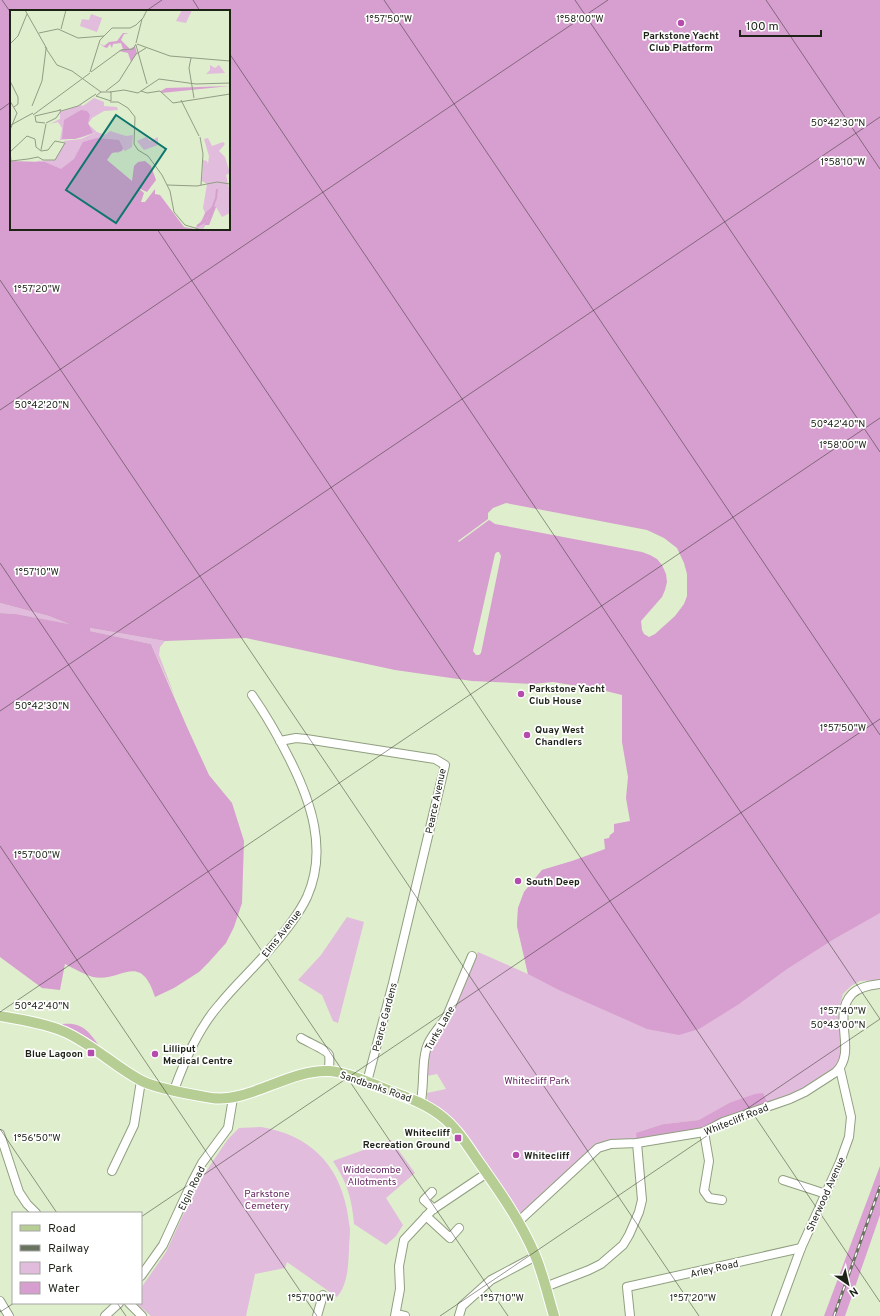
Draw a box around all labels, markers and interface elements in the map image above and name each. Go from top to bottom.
inset map [10,10,230,230]
scale bar [740,12,821,38]
text: 1°57'50"W [366,13,412,26]
text: 1°58'00"W [556,13,604,26]
marker: Parkstone Yacht Club Platform [676,18,686,28]
text: 100 m [746,19,779,35]
place label: Parkstone Yacht Club Platform [643,30,719,55]
text: 50°42'30"N [811,117,865,130]
text: 1°58'10"W [821,156,865,169]
text: 1°57'20"W [14,283,60,296]
text: 50°42'20"N [15,399,69,412]
text: 50°42'40"N [811,418,865,431]
text: 1°58'00"W [819,439,867,452]
text: 1°57'10"W [15,566,59,579]
place label: Parkstone Yacht Club House [529,683,605,708]
marker: Parkstone Yacht Club House [516,689,526,699]
text: 50°42'30"N [15,700,69,713]
text: 1°57'50"W [820,722,866,735]
place label: Quay West Chandlers [535,724,584,749]
marker: Quay West Chandlers [522,730,532,740]
street label: Pearce Avenue [423,767,450,835]
text: 1°57'00"W [14,849,60,862]
marker: South Deep [513,876,523,886]
place label: South Deep [526,876,580,889]
street label: Elms Avenue [259,907,305,960]
street label: Pearce Gardens [370,981,401,1053]
text: 50°42'40"N [15,1000,69,1013]
street label: Turks Lane [422,1004,458,1053]
text: 1°57'40"W [820,1005,866,1018]
text: 50°43'00"N [811,1019,865,1032]
place label: Lilliput Medical Centre [163,1043,233,1068]
place label: Blue Lagoon [25,1048,83,1061]
marker: Blue Lagoon [86,1048,96,1058]
marker: Lilliput Medical Centre [150,1049,160,1059]
street label: Sandbanks Road [338,1069,413,1106]
park label: Whitecliff Park [504,1075,570,1088]
street label: Whitecliff Road [703,1102,771,1139]
place label: Whitecliff Recreation Ground [363,1127,451,1152]
text: 1°56'50"W [13,1132,61,1145]
marker: Whitecliff Recreation Ground [453,1133,463,1143]
marker: Whitecliff [511,1150,521,1160]
place label: Whitecliff [524,1150,570,1163]
street label: Sherwood Avenue [804,1155,849,1234]
street label: Elgin Road [176,1164,209,1213]
park label: Widdecombe Allotments [343,1164,401,1189]
park label: Parkstone Cemetery [244,1188,290,1213]
legend [12,1212,142,1304]
text: Road [48,1221,76,1237]
text: Railway [48,1241,89,1257]
street label: Arley Road [689,1258,740,1281]
text: Park [48,1261,73,1277]
north arrow [828,1264,868,1304]
text: Water [48,1281,80,1297]
text: N [846,1283,860,1299]
text: 1°57'00"W [288,1292,334,1305]
text: 1°57'10"W [480,1292,524,1305]
text: 1°57'20"W [670,1292,716,1305]

